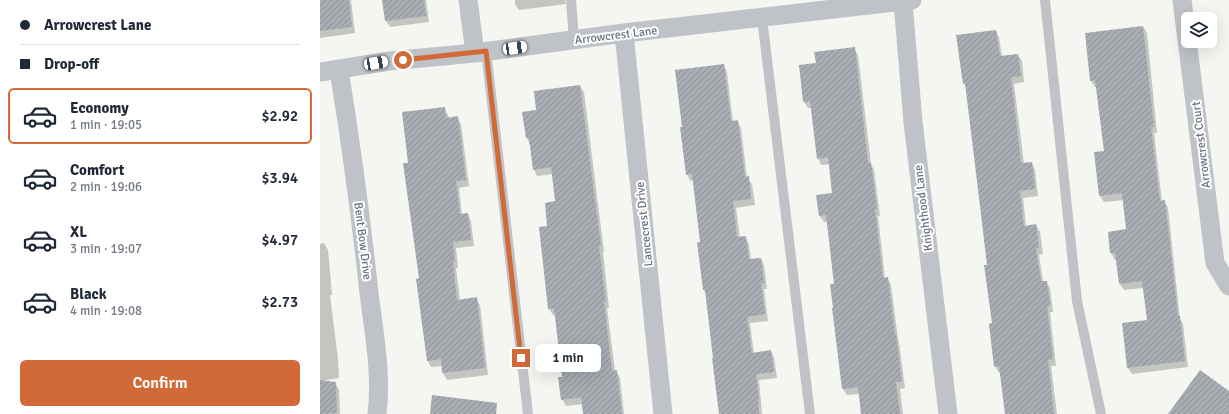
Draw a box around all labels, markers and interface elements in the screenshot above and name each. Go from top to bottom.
map controls [1181,12,1217,48]
button: layers [1181,12,1217,48]
text: Arrowcrest Lane [44,16,151,34]
street label: Arrowcrest Lane [574,23,658,48]
car [502,40,528,56]
route start [394,51,412,69]
text: Drop-off [44,55,99,73]
car [363,55,389,71]
icon: car [22,98,58,134]
text: Economy [70,99,129,117]
street label: Arrowcrest Court [1189,101,1214,189]
text: $2.92 [261,107,298,125]
text: 1 min · 19:05 [70,117,142,133]
icon: car [22,160,58,196]
text: Comfort [70,161,124,179]
street label: Knighthood Lane [911,164,936,252]
text: $3.94 [261,169,298,187]
text: 2 min · 19:06 [70,179,142,195]
street label: Lancecrest Drive [633,181,656,267]
street label: Bent Bow Drive [350,201,375,281]
icon: car [22,222,58,258]
text: XL [70,223,87,241]
text: $4.97 [261,231,298,249]
text: 3 min · 19:07 [70,241,142,257]
icon: car [22,284,58,320]
text: Black [70,285,107,303]
text: $2.73 [261,293,298,311]
text: 4 min · 19:08 [70,303,142,319]
callout: 1 min [535,344,601,372]
route end [512,349,530,367]
text: 1 min [552,350,584,366]
button: Confirm [20,360,300,406]

